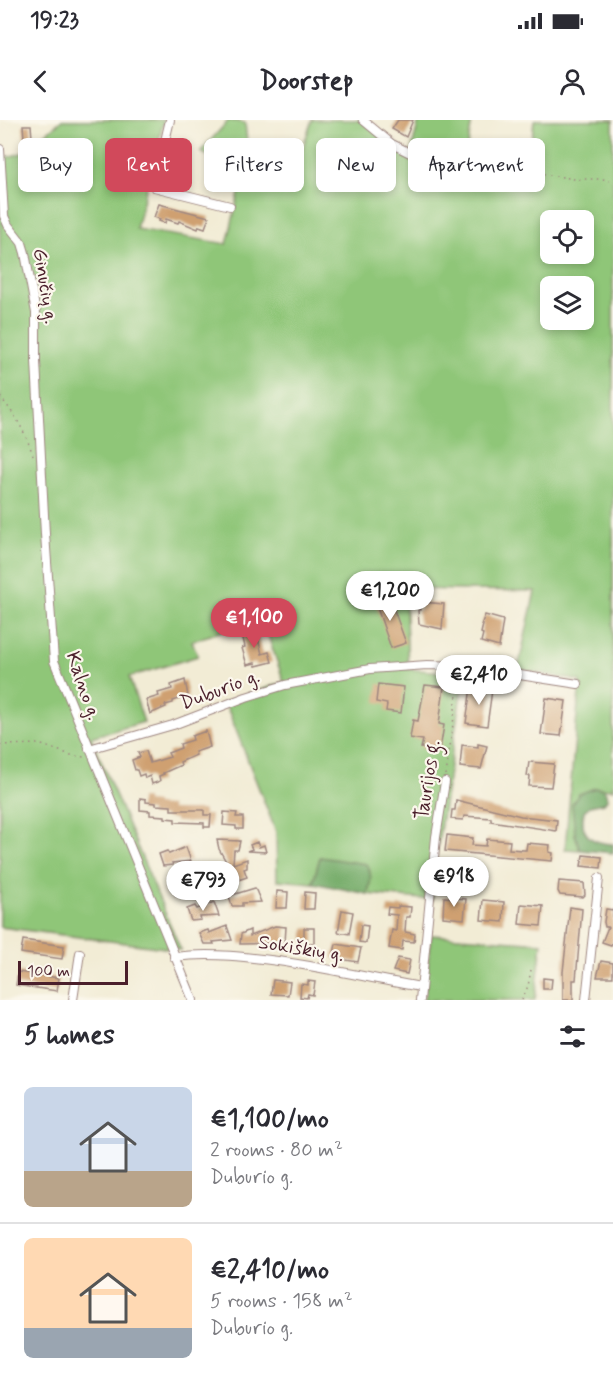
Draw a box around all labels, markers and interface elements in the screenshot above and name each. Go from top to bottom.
text: 19:23 [30,7,79,35]
text: Doorstep [259,64,354,99]
icon: back [24,65,57,98]
icon: person [556,65,589,98]
chip: Buy [18,138,93,192]
chip: Rent [105,138,192,192]
chip: Filters [204,138,304,192]
chip: New [316,138,396,192]
chip: Apartment [408,138,545,192]
map controls [540,210,594,330]
button: locate [540,210,594,264]
street label: Ginučių g. [26,246,64,326]
button: layers [540,276,594,330]
pin: €1,200 [341,571,439,622]
text: €1,200 [360,577,420,604]
pin: €1,100 [205,598,303,649]
text: €1,100 [225,604,283,631]
street label: Kalno g. [59,648,107,724]
pin: €2,410 [430,655,528,706]
text: €2,410 [450,661,508,688]
street label: Duburio g. [176,663,264,717]
street label: Taurijos g. [408,738,450,822]
pin: €918 [418,857,490,908]
pin: €793 [167,861,239,912]
text: €918 [433,863,475,890]
text: €793 [180,867,226,894]
street label: Sokiškių g. [256,929,346,969]
scale bar [18,958,128,986]
text: 100 m [27,961,70,982]
text: 5 homes [24,1019,115,1053]
icon: filters [556,1020,589,1053]
text: €1,100/mo [210,1103,329,1137]
icon: home [72,1111,144,1183]
text: 2 rooms · 80 m² [210,1137,343,1164]
text: Duburio g. [210,1164,293,1191]
text: €2,410/mo [210,1254,329,1288]
icon: home [72,1262,144,1334]
text: 5 rooms · 158 m² [210,1288,353,1315]
text: Duburio g. [210,1315,293,1342]

